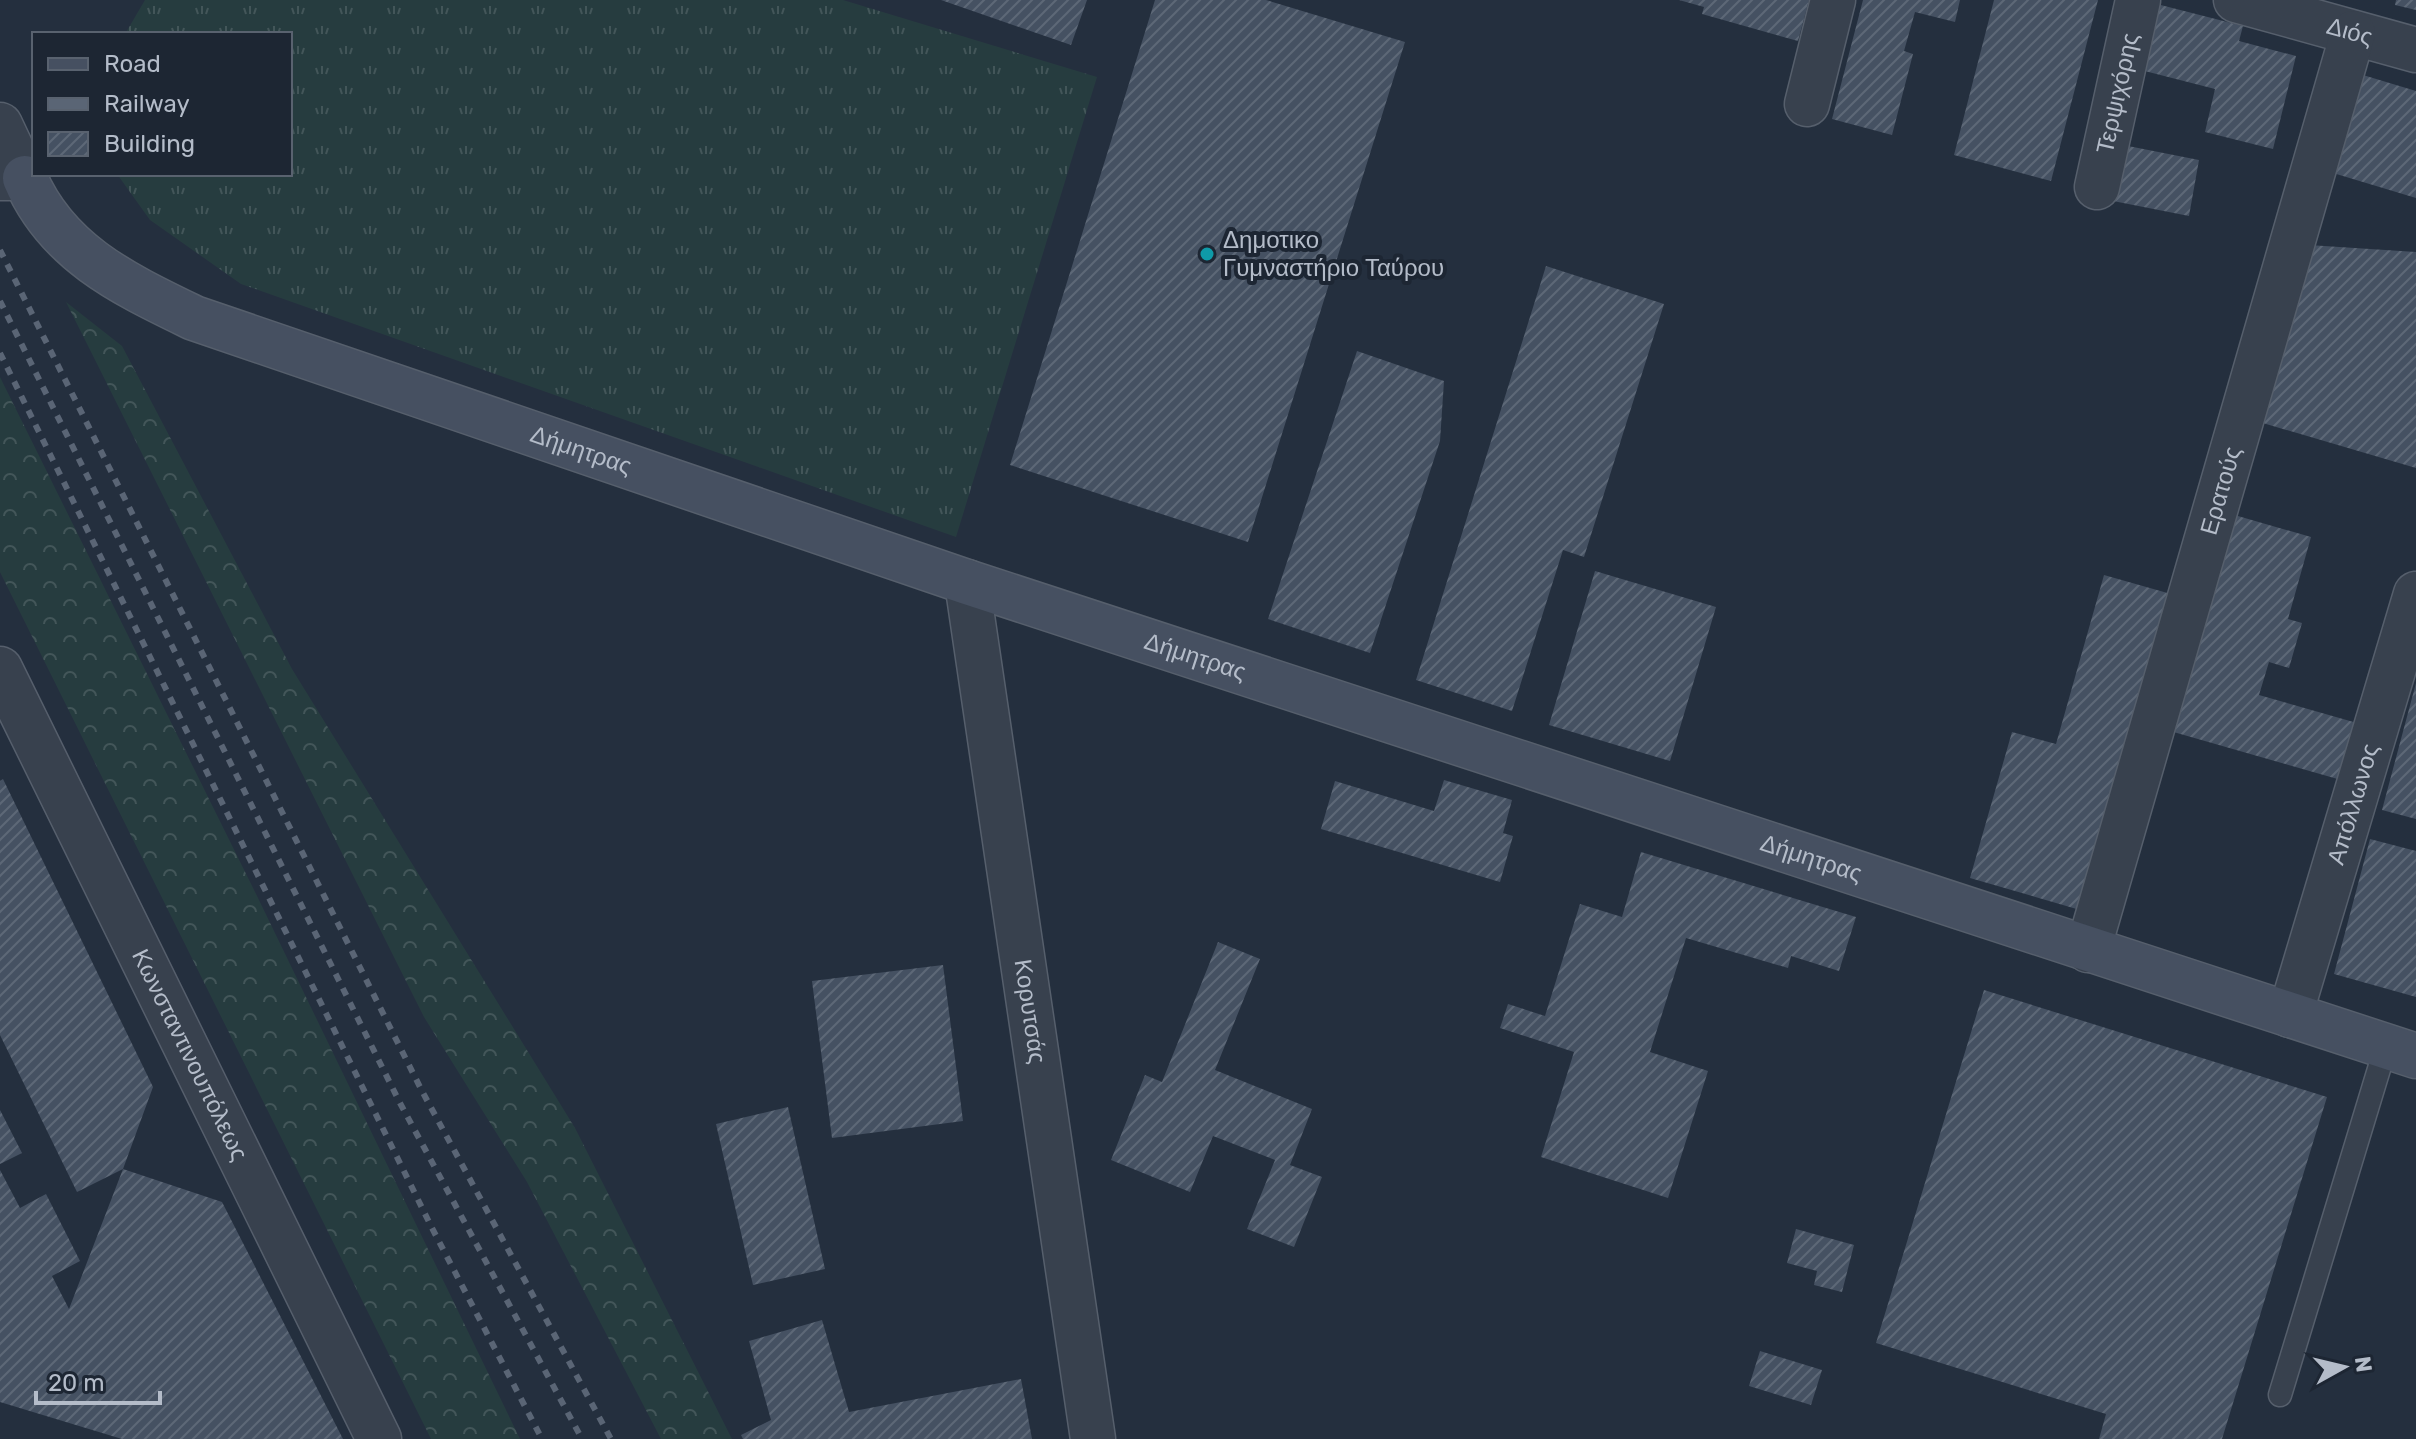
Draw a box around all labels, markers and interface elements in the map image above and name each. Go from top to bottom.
street label: Διός [2324,12,2376,51]
street label: Τερψιχόρης [2091,30,2144,156]
legend [32,32,292,176]
text: Road [104,50,161,78]
text: Railway [104,90,190,118]
text: Building [104,130,195,158]
place label: Δημοτικο Γυμναστήριο Ταύρου [1223,226,1444,282]
marker: Δημοτικο Γυμναστήριο Ταύρου [1198,245,1216,263]
street label: Δήμητρας [527,420,635,480]
street label: Ερατούς [2195,443,2247,538]
street label: Δήμητρας [1141,627,1250,686]
street label: Απόλλωνος [2322,740,2384,868]
street label: Δήμητρας [1757,829,1866,888]
street label: Κωνσταντινουπόλεως [126,944,254,1165]
street label: Κορυτσάς [1009,957,1052,1065]
north arrow [2304,1327,2384,1407]
scale bar [36,1355,160,1405]
text: N [2349,1355,2378,1374]
text: 20 m [48,1369,105,1397]

